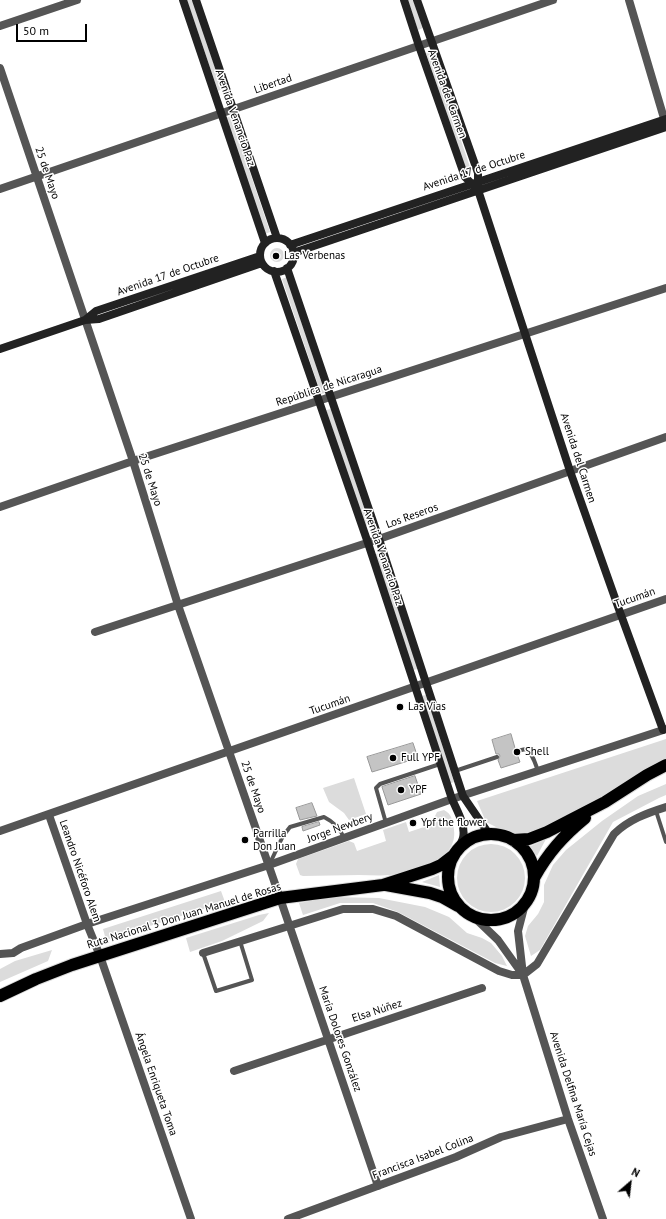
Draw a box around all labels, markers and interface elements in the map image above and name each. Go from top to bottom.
scale bar [18,16,89,42]
text: 50 m [23,23,49,38]
street label: Avenida del Carmen [425,48,469,140]
street label: Avenida Venancio Paz [212,68,258,168]
street label: Libertad [252,71,294,97]
street label: 25 de Mayo [32,145,62,201]
street label: Avenida 17 de Octubre [421,148,527,194]
place label: Las Verbenas [284,249,345,263]
street label: Avenida 17 de Octubre [115,251,221,299]
marker: Las Verbenas [271,251,281,261]
street label: República de Nicaragua [274,363,384,409]
street label: Avenida del Carmen [557,411,599,505]
street label: 25 de Mayo [135,452,165,508]
street label: Los Reseros [384,500,440,532]
street label: Avenida Venancio Paz [360,507,406,607]
street label: Tucumán [613,585,657,611]
street label: Tucumán [308,692,352,718]
place label: Las Vias [408,700,446,714]
marker: Las Vias [395,702,405,712]
place label: Shell [525,745,549,759]
marker: Shell [512,747,522,757]
place label: Full YPF [401,751,440,765]
marker: Full YPF [388,753,398,763]
street label: 25 de Mayo [238,759,268,815]
place label: YPF [409,783,427,797]
marker: YPF [396,785,406,795]
street label: Jorge Newbery [306,810,374,846]
place label: Ypf the flower [421,816,486,830]
street label: Leandro Nicéforo Alem [56,818,104,924]
marker: Ypf the flower [408,818,418,828]
place label: Parrilla Don Juan [253,827,296,853]
marker: Parrilla Don Juan [240,835,250,845]
street label: Ruta Nacional 3 Don Juan Manuel de Rosas [85,880,283,952]
street label: María Dolores González [316,984,364,1094]
street label: Elsa Núñez [350,997,404,1025]
street label: Ángela Enriqueta Toma [132,1030,180,1138]
street label: Avenida Delfina María Cejas [547,1030,599,1158]
street label: Francisca Isabel Colina [371,1132,475,1182]
north arrow [610,1163,650,1203]
text: N [629,1165,642,1180]

